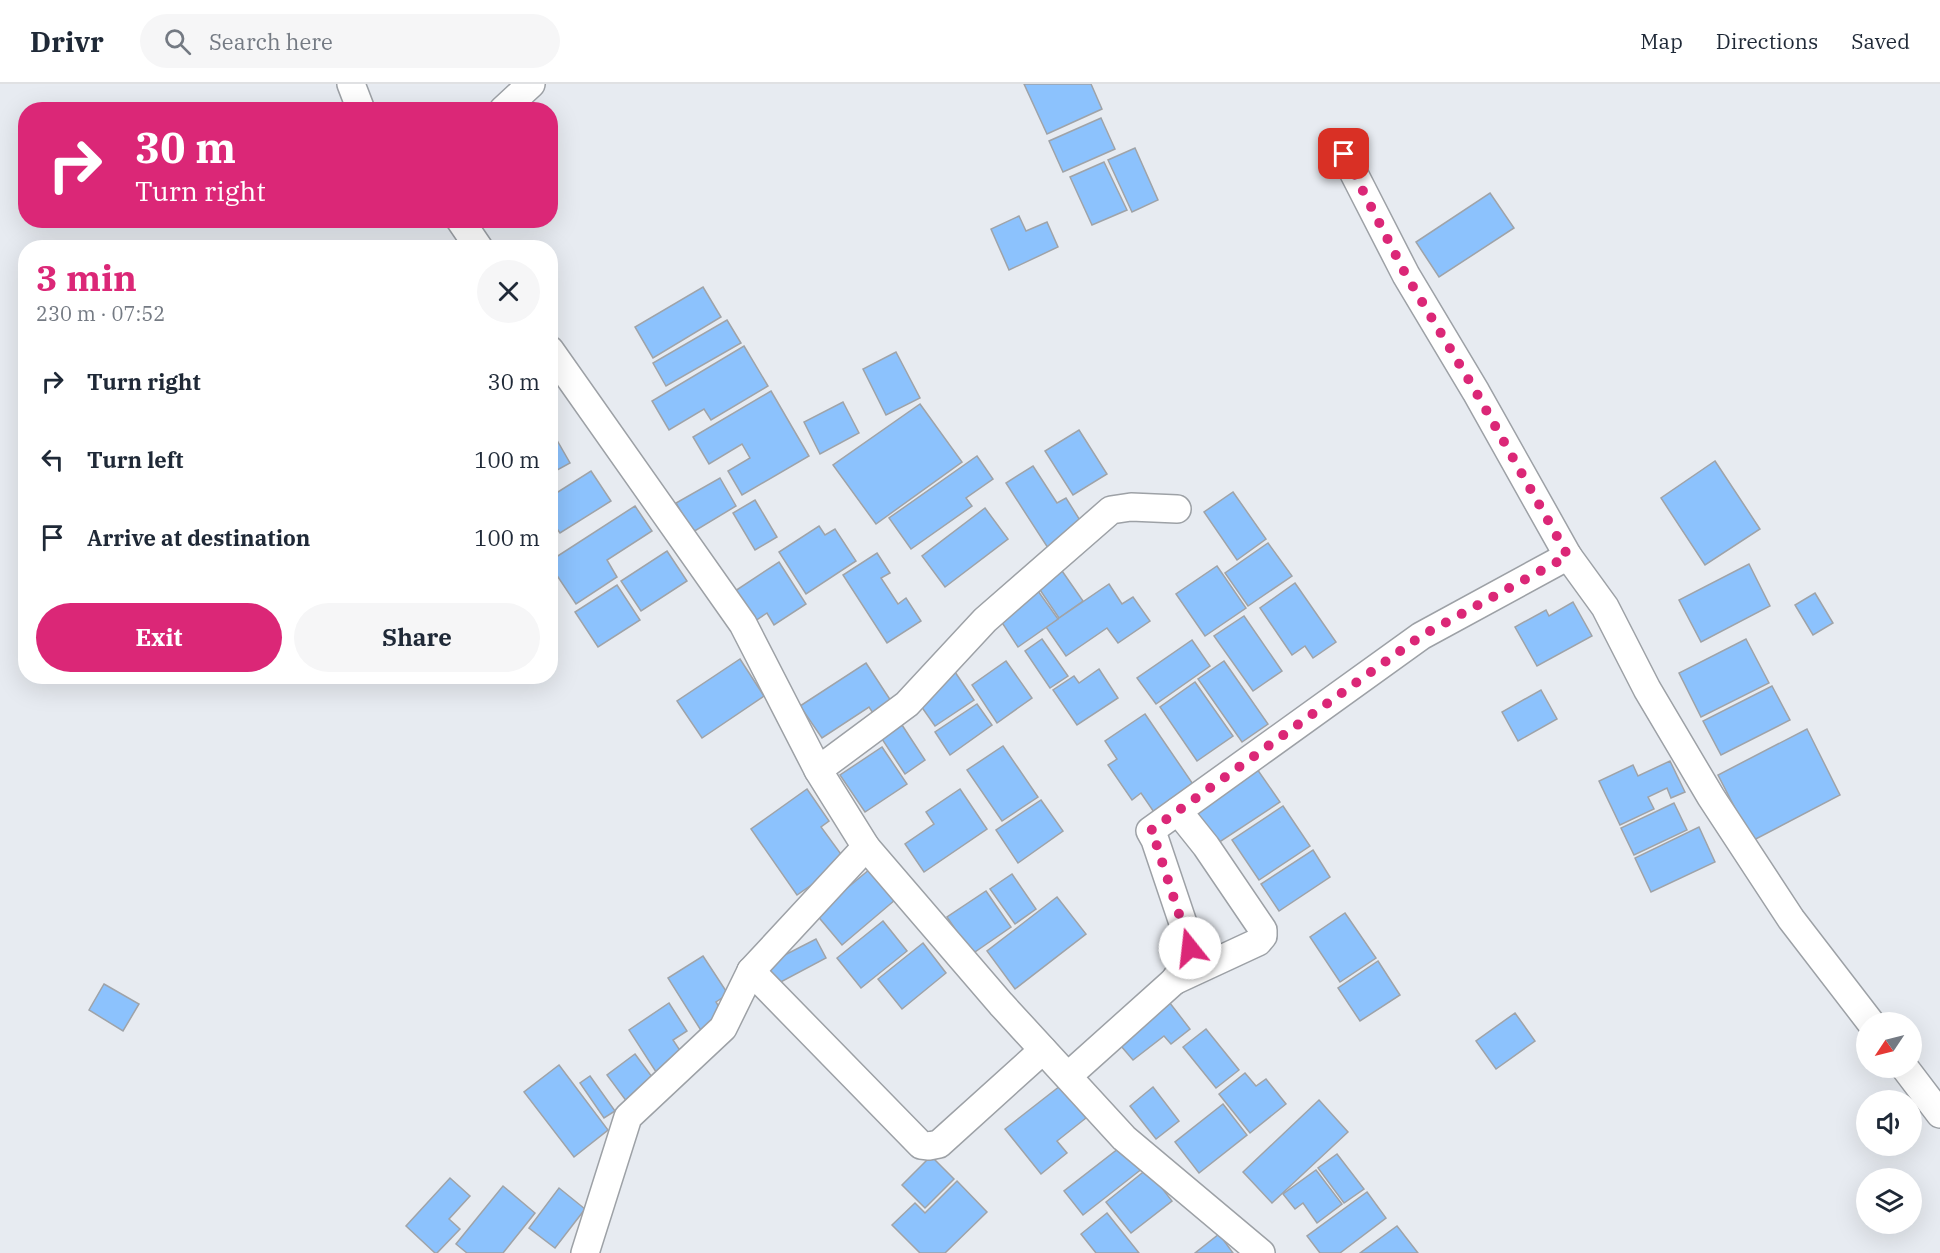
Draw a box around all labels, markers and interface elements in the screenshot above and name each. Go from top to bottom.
search box [140,14,560,68]
text: Drivr [30,23,104,60]
icon: search [161,25,194,58]
text: Search here [209,27,333,56]
text: Map [1640,27,1683,55]
text: Directions [1716,27,1818,55]
text: Saved [1851,27,1910,55]
text: 30 m [135,120,236,175]
icon: right [36,126,114,204]
pin [1318,128,1369,179]
icon: arrive [1327,137,1360,170]
text: Turn right [135,173,266,208]
text: 3 min [36,254,137,301]
button: close [477,260,540,323]
text: 230 m · 07:52 [36,300,165,327]
icon: right [36,365,69,398]
text: Turn right [87,367,201,396]
text: 30 m [488,367,540,396]
icon: left [36,443,69,476]
text: Turn left [87,445,183,474]
text: 100 m [474,445,540,474]
icon: arrive [36,521,69,554]
text: Arrive at destination [87,523,310,552]
text: 100 m [474,523,540,552]
button: Exit [36,603,282,672]
button: Share [294,603,540,672]
position arrow [1158,916,1222,980]
north arrow [1856,1012,1922,1078]
map controls [1856,1012,1922,1234]
button: sound [1856,1090,1922,1156]
button: layers [1856,1168,1922,1234]

